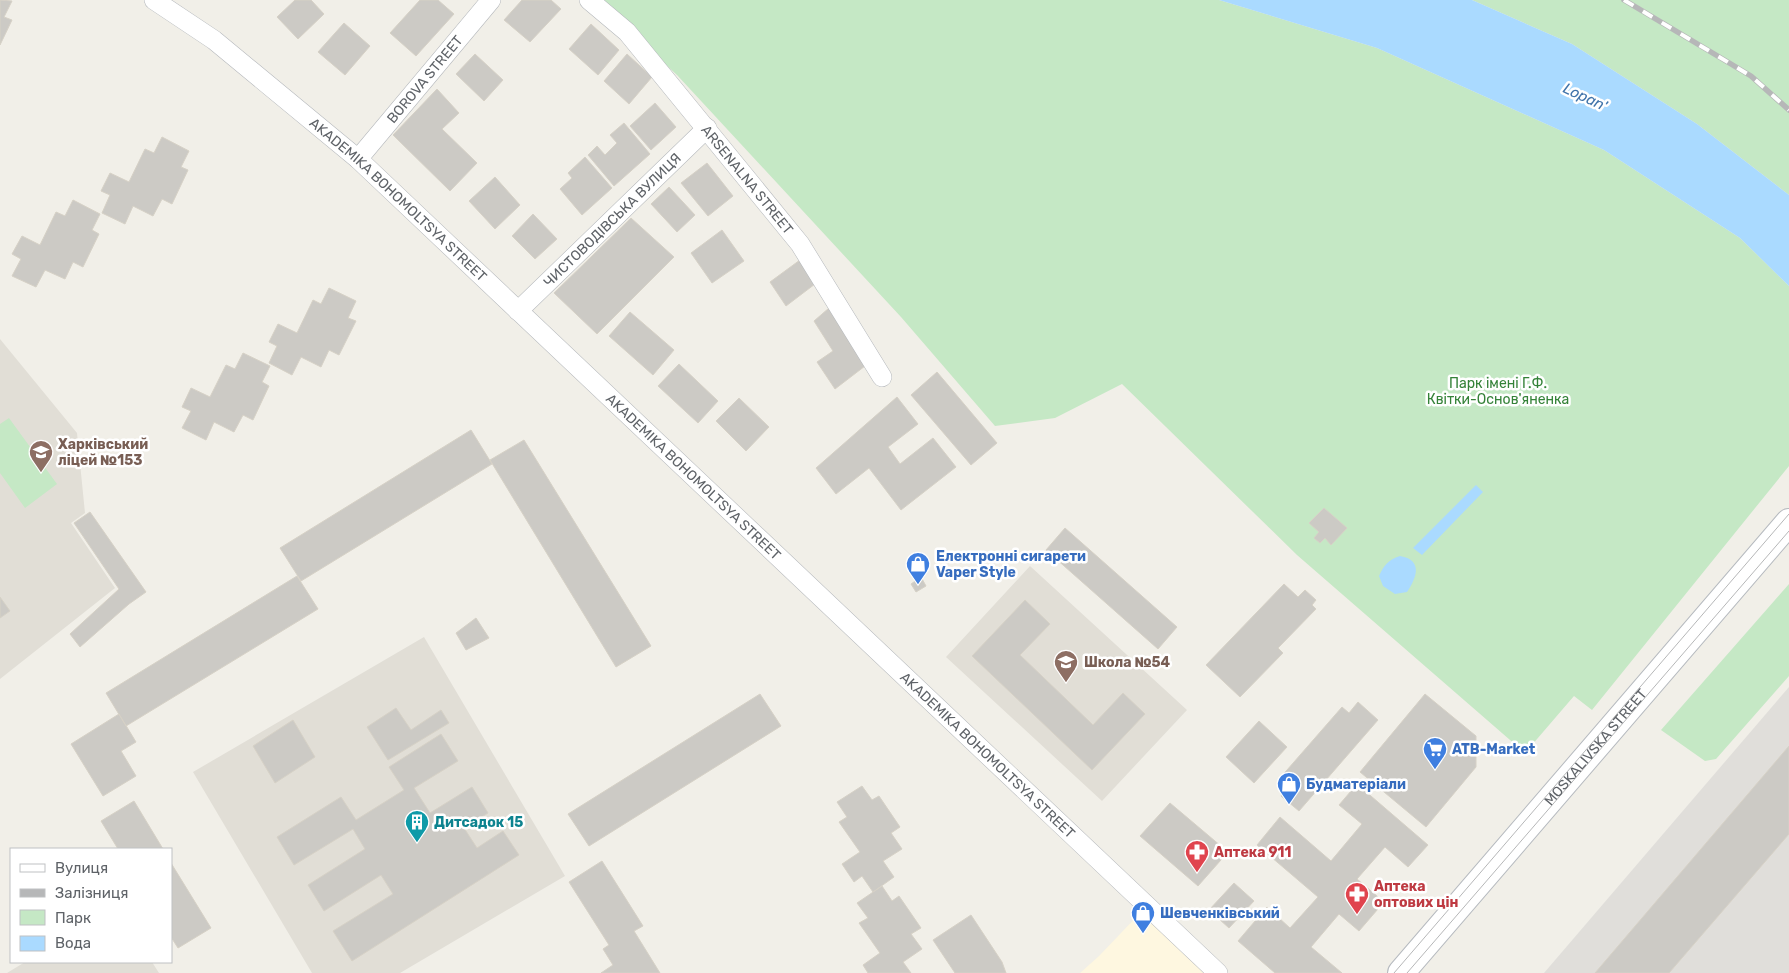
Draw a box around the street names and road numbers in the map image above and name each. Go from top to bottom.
street label: BOROVA STREET [383,32,466,127]
street label: AKADEMIKA BOHOMOLTSYA STREET [306,114,490,285]
street label: ARSENALNA STREET [698,121,797,237]
street label: ЧИСТОВОДІВСЬКА ВУЛИЦЯ [540,149,684,290]
street label: AKADEMIKA BOHOMOLTSYA STREET [603,390,784,563]
street label: AKADEMIKA BOHOMOLTSYA STREET [897,668,1079,842]
street label: MOSKALIVSKA STREET [1541,685,1650,809]

